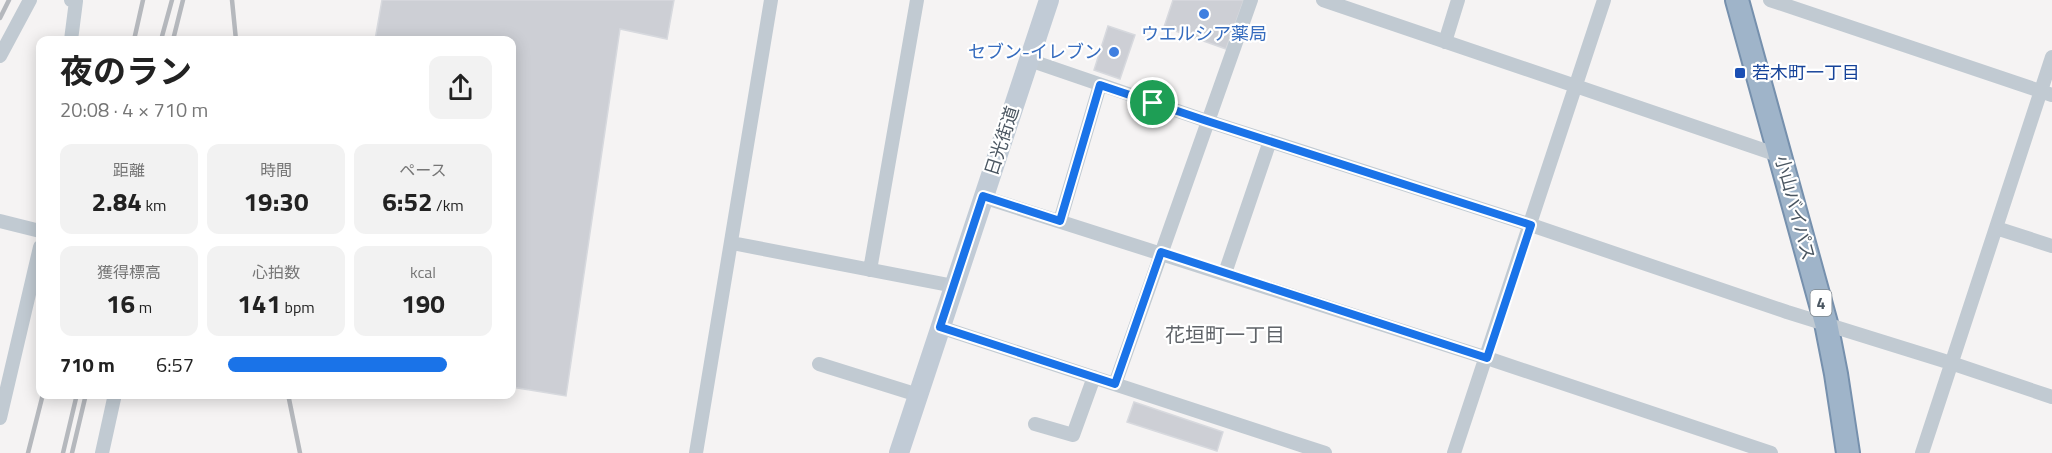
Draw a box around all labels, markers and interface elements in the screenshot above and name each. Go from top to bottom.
marker: ウエルシア薬局 [1197,7,1211,21]
place label: ウエルシア薬局 [1141,20,1267,47]
place label: セブン-イレブン [968,38,1102,65]
marker: セブン-イレブン [1107,45,1121,59]
text: 夜のラン [60,46,192,96]
button: share [429,56,492,119]
place label: 若木町一丁目 [1752,59,1860,86]
marker: 若木町一丁目 [1733,66,1747,80]
pin [1127,77,1178,128]
icon: arrive [1136,86,1169,119]
text: 20:08 · 4 × 710 m [60,94,208,125]
street label: 日光街道 [978,102,1025,179]
street label: 小山バイパス [1769,152,1822,263]
text: 距離 [113,158,145,182]
text: 時間 [260,158,292,182]
text: ペース [399,158,447,182]
text: 2.84 [92,182,142,221]
text: 19:30 [244,182,308,221]
text: 6:52 [382,182,433,221]
text: km [142,193,166,217]
text: /km [433,193,464,217]
text: 獲得標高 [97,260,161,284]
text: 心拍数 [252,260,300,284]
text: kcal [410,260,436,284]
text: 16 [106,284,135,323]
text: 141 [237,284,281,323]
text: 190 [401,284,445,323]
road number: 4 [1810,290,1832,316]
text: m [135,295,152,319]
text: bpm [281,295,315,319]
district label: 花垣町一丁目 [1165,319,1285,350]
text: 710 m [60,349,115,380]
text: 6:57 [156,349,194,380]

